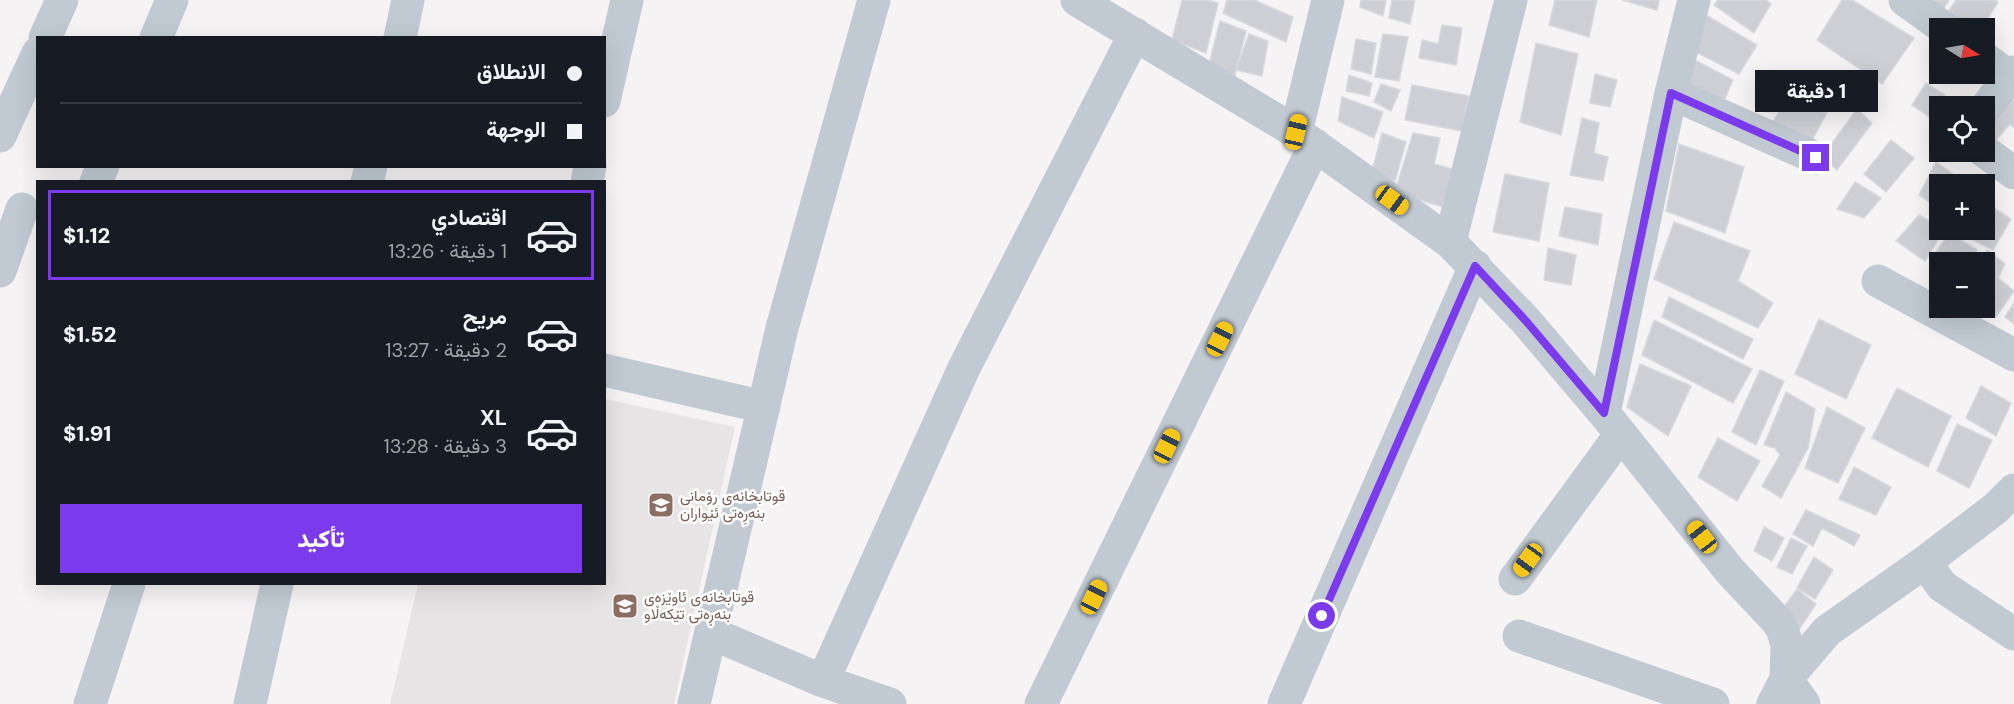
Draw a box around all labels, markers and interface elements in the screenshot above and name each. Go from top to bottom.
north arrow [1929,18,1995,84]
map controls [1929,18,1995,318]
text: الانطلاق [477,57,546,86]
callout: 1 دقيقة [1754,71,1878,113]
text: 1 دقيقة [1787,78,1846,104]
button: locate [1929,96,1995,162]
car [1283,112,1309,152]
text: الوجهة [486,115,546,144]
route end [1802,144,1829,171]
button: + [1929,174,1995,240]
car [1372,182,1412,218]
text: اقتصادي [431,203,507,232]
icon: car [525,208,579,262]
text: $1.12 [63,221,110,250]
text: 1 دقيقة · 13:26 [388,238,507,264]
button: − [1929,252,1995,318]
text: مريح [463,302,507,331]
icon: car [525,307,579,361]
car [1204,319,1236,359]
text: $1.52 [63,320,116,349]
text: 2 دقيقة · 13:27 [385,337,507,363]
text: XL [480,403,507,432]
icon: car [525,406,579,460]
text: $1.91 [63,419,111,448]
car [1151,426,1183,466]
text: 3 دقيقة · 13:28 [384,433,507,459]
place label: قوتابخانەی رۆمانی بنەرِەتی ئێواران [680,486,786,525]
school or university icon: قوتابخانەی رۆمانی بنەرِەتی ئێواران [646,490,676,520]
button: تأكيد [60,504,582,573]
car [1684,517,1720,557]
car [1510,540,1546,580]
car [1078,577,1110,617]
place label: قوتابخانەی ئاوێزەی بنەڕەتی تێکەڵاو [644,587,754,626]
school or university icon: قوتابخانەی ئاوێزەی بنەڕەتی تێکەڵاو [610,591,640,621]
route start [1308,602,1335,629]

